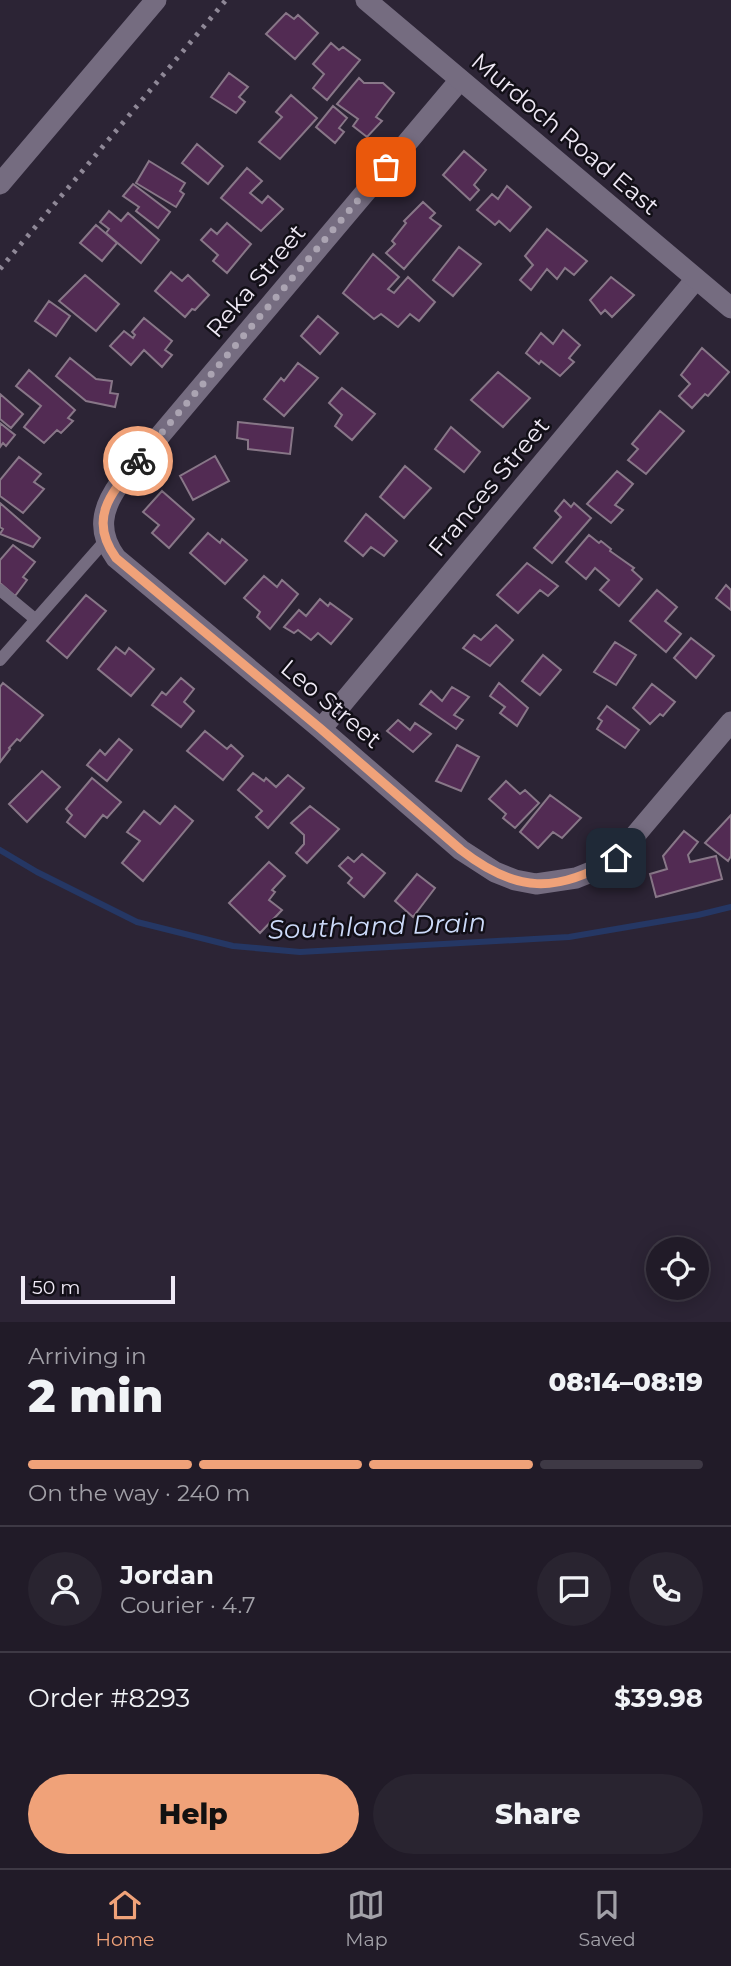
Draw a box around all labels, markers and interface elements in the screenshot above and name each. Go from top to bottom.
street label: Murdoch Road East [466,47,665,221]
pin [356,137,416,197]
icon: bag [367,148,405,186]
street label: Reka Street [200,218,312,343]
street label: Frances Street [422,411,555,562]
courier [103,426,173,496]
icon: bike [119,442,157,480]
street label: Leo Street [275,653,388,754]
pin [586,828,646,888]
icon: home [597,839,635,877]
water label: Southland Drain [267,906,487,946]
map controls [646,1237,709,1300]
button: locate [646,1237,709,1300]
scale bar [21,1273,175,1305]
text: 50 m [32,1276,80,1299]
text: Arriving in [28,1342,147,1370]
text: 08:14–08:19 [548,1366,703,1398]
text: 2 min [28,1367,163,1424]
text: On the way · 240 m [28,1479,250,1507]
button: person [28,1552,102,1626]
button: chat [537,1552,611,1626]
button: phone [629,1552,703,1626]
text: Jordan [120,1559,214,1591]
text: Courier · 4.7 [120,1591,256,1619]
text: Order #8293 [28,1682,190,1714]
text: $39.98 [614,1682,703,1714]
button: Help [28,1774,359,1854]
button: Share [373,1774,703,1854]
tab: Home [95,1886,154,1951]
tab: Map [345,1886,388,1951]
tab: Saved [578,1886,636,1951]

